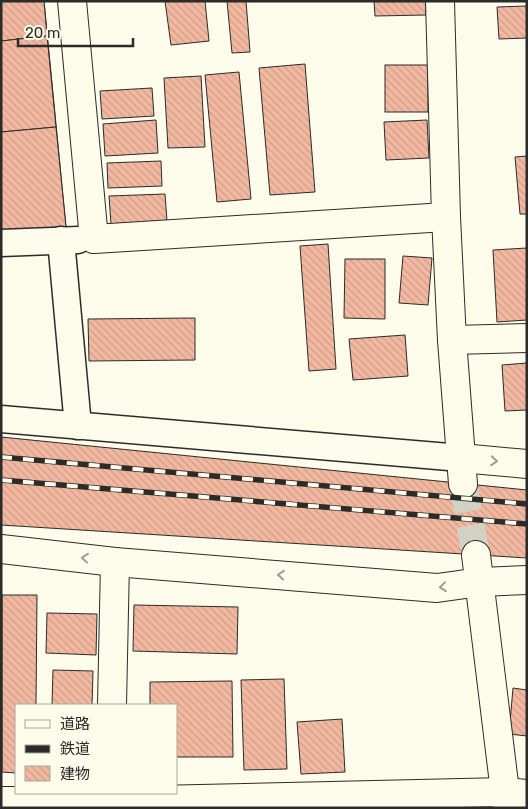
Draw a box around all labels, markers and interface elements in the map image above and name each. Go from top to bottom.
scale bar [18,15,132,47]
text: 20 m [25,24,60,42]
one-way arrow [490,455,498,466]
one-way arrow [80,553,88,564]
one-way arrow [277,570,285,581]
one-way arrow [439,581,447,592]
legend [15,704,178,794]
text: 道路 [60,715,90,733]
text: 鉄道 [60,740,90,758]
text: 建物 [60,765,90,783]

